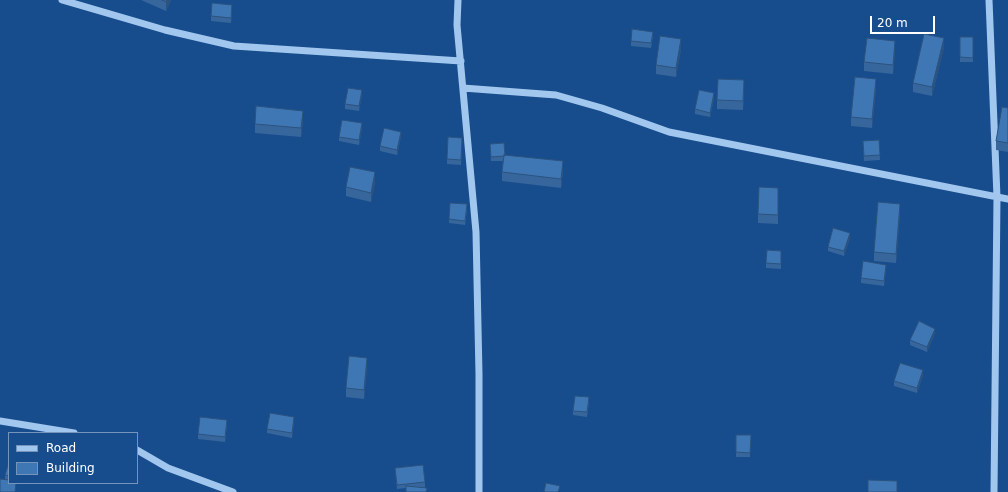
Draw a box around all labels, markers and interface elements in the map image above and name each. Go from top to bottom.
scale bar [872,8,937,34]
text: 20 m [877,16,908,30]
legend [8,432,138,484]
text: Road [46,441,76,455]
text: Building [46,461,95,475]

